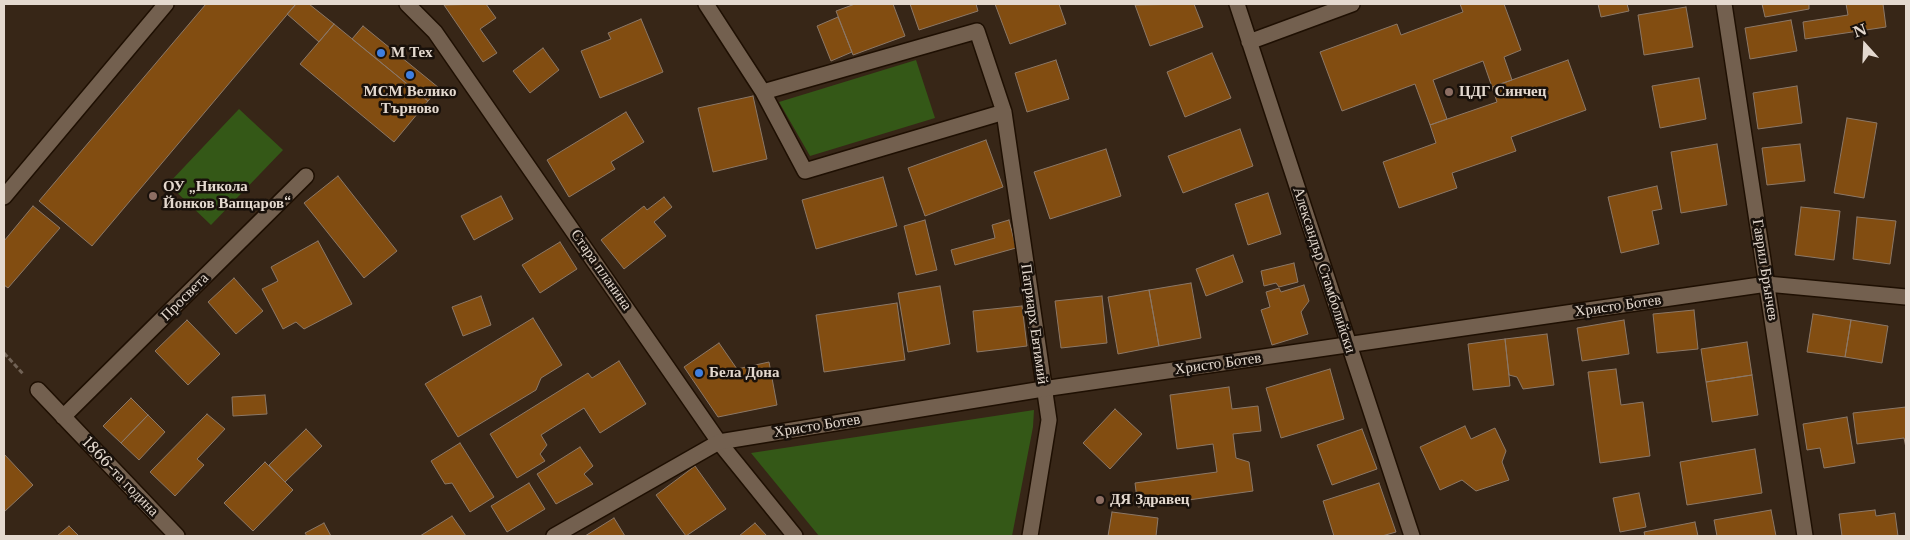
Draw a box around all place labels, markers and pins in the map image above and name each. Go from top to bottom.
place label: М Тех [391,44,432,62]
marker: М Тех [375,47,387,59]
marker: МСМ Велико Търново [404,69,416,81]
place label: МСМ Велико Търново [364,83,456,118]
place label: ЦДГ Синчец [1459,83,1546,101]
marker: ЦДГ Синчец [1443,86,1455,98]
place label: ОУ „Никола Йонков Вапцаров“ [163,178,291,213]
marker: ОУ „Никола Йонков Вапцаров“ [147,190,159,202]
place label: Бела Дона [709,364,779,382]
marker: Бела Дона [693,367,705,379]
place label: ДЯ Здравец [1110,491,1190,509]
marker: ДЯ Здравец [1094,494,1106,506]

